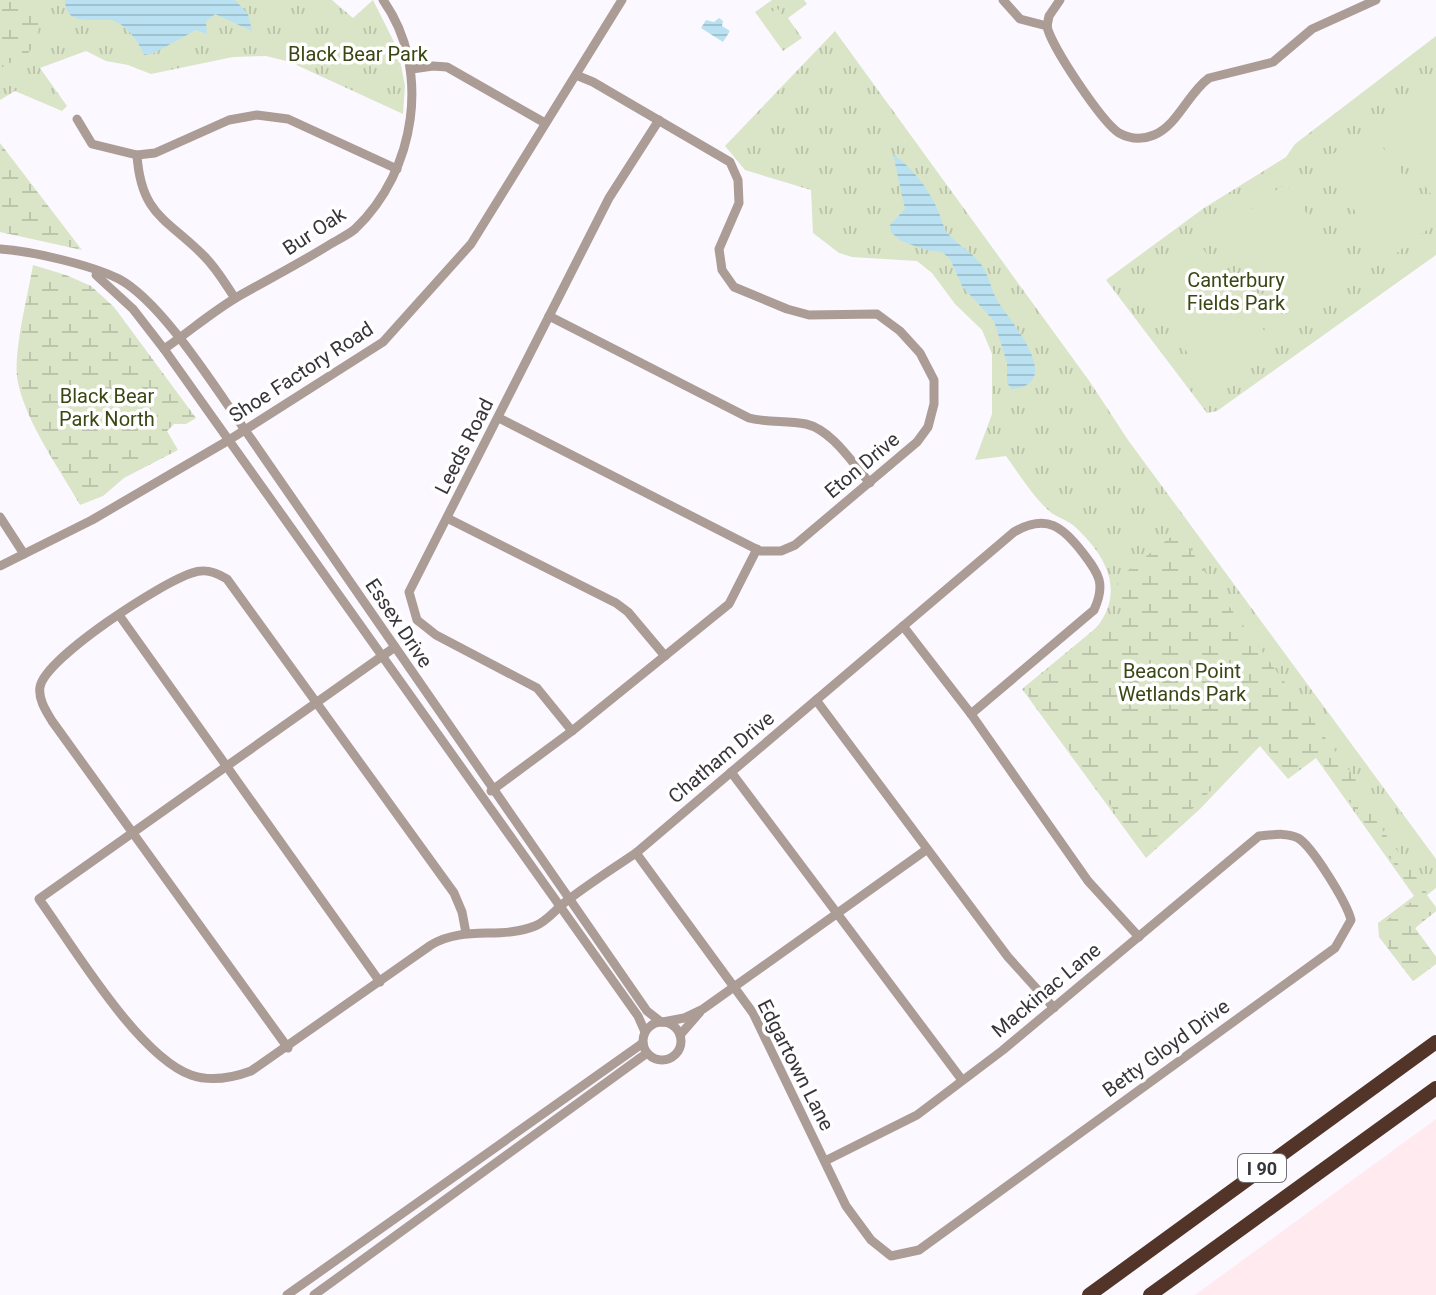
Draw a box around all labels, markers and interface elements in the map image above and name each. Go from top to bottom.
park label: Black Bear Park [288,42,429,66]
street label: Bur Oak [278,201,351,260]
park label: Canterbury Fields Park [1187,268,1286,315]
street label: Shoe Factory Road [224,316,378,428]
park label: Black Bear Park North [59,384,155,431]
street label: Leeds Road [430,394,498,498]
street label: Eton Drive [820,427,904,503]
street label: Essex Drive [360,574,438,672]
park label: Beacon Point Wetlands Park [1118,659,1247,706]
street label: Chatham Drive [663,706,779,808]
street label: Mackinac Lane [987,938,1105,1042]
street label: Betty Gloyd Drive [1098,994,1234,1102]
street label: Edgartown Lane [753,995,839,1135]
road number: I 90 [1238,1154,1286,1182]

